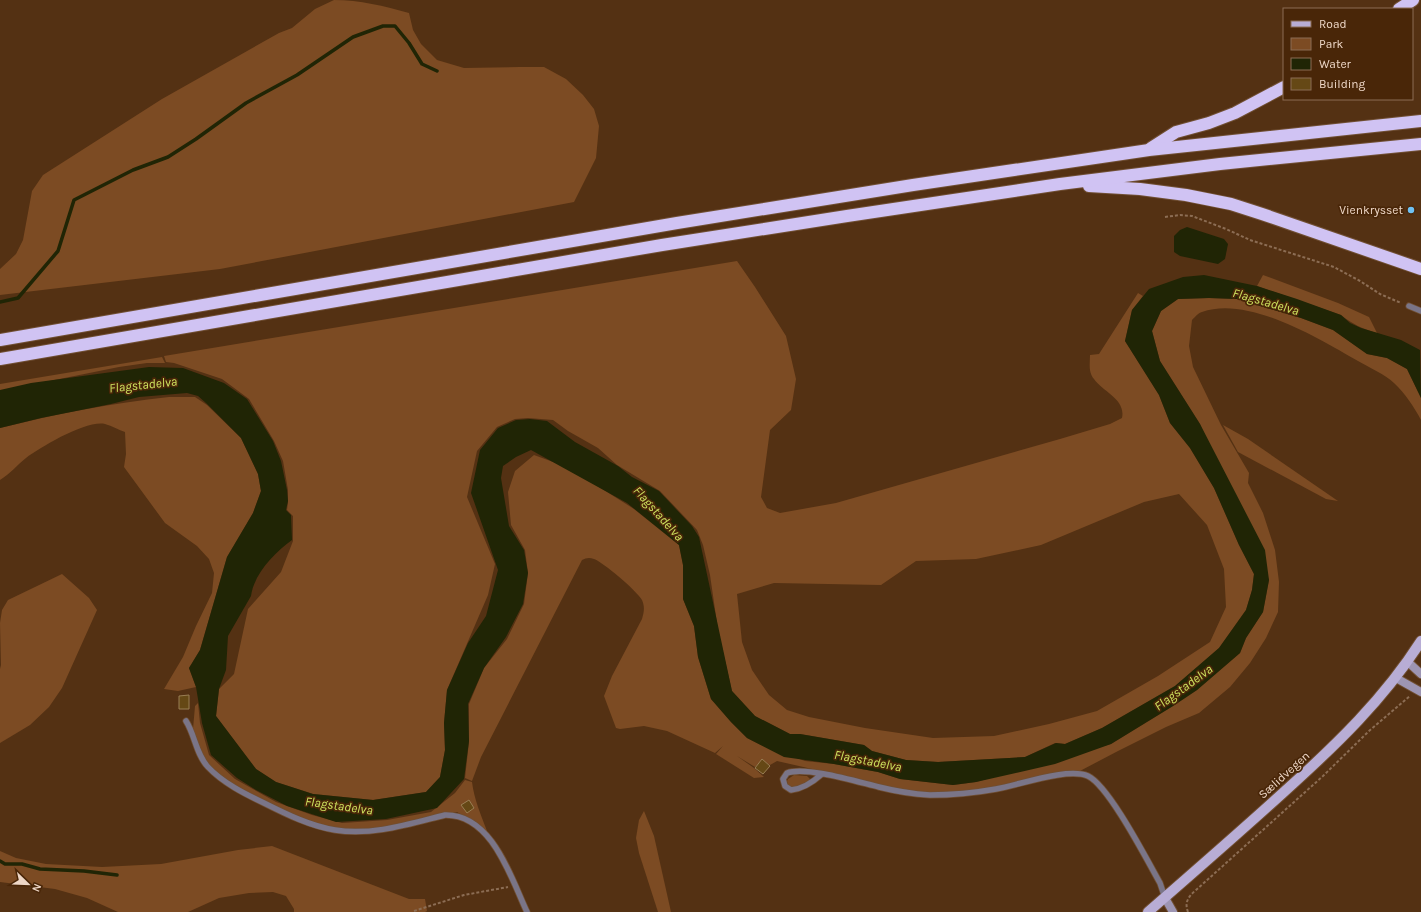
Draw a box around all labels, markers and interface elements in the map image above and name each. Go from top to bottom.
legend [1283,8,1413,100]
text: Road [1319,17,1347,31]
text: Park [1319,37,1344,51]
text: Water [1319,57,1352,71]
text: Building [1319,77,1366,91]
place label: Vienkrysset [1339,203,1403,217]
marker: Vienkrysset [1406,205,1416,215]
water label: Flagstadelva [1231,285,1301,318]
water label: Flagstadelva [108,373,178,396]
water label: Flagstadelva [630,483,687,544]
water label: Flagstadelva [1151,661,1216,714]
water label: Flagstadelva [833,747,903,774]
street label: Sælidvegen [1256,748,1312,802]
water label: Flagstadelva [304,793,374,818]
north arrow [8,864,48,904]
text: N [29,882,44,894]

